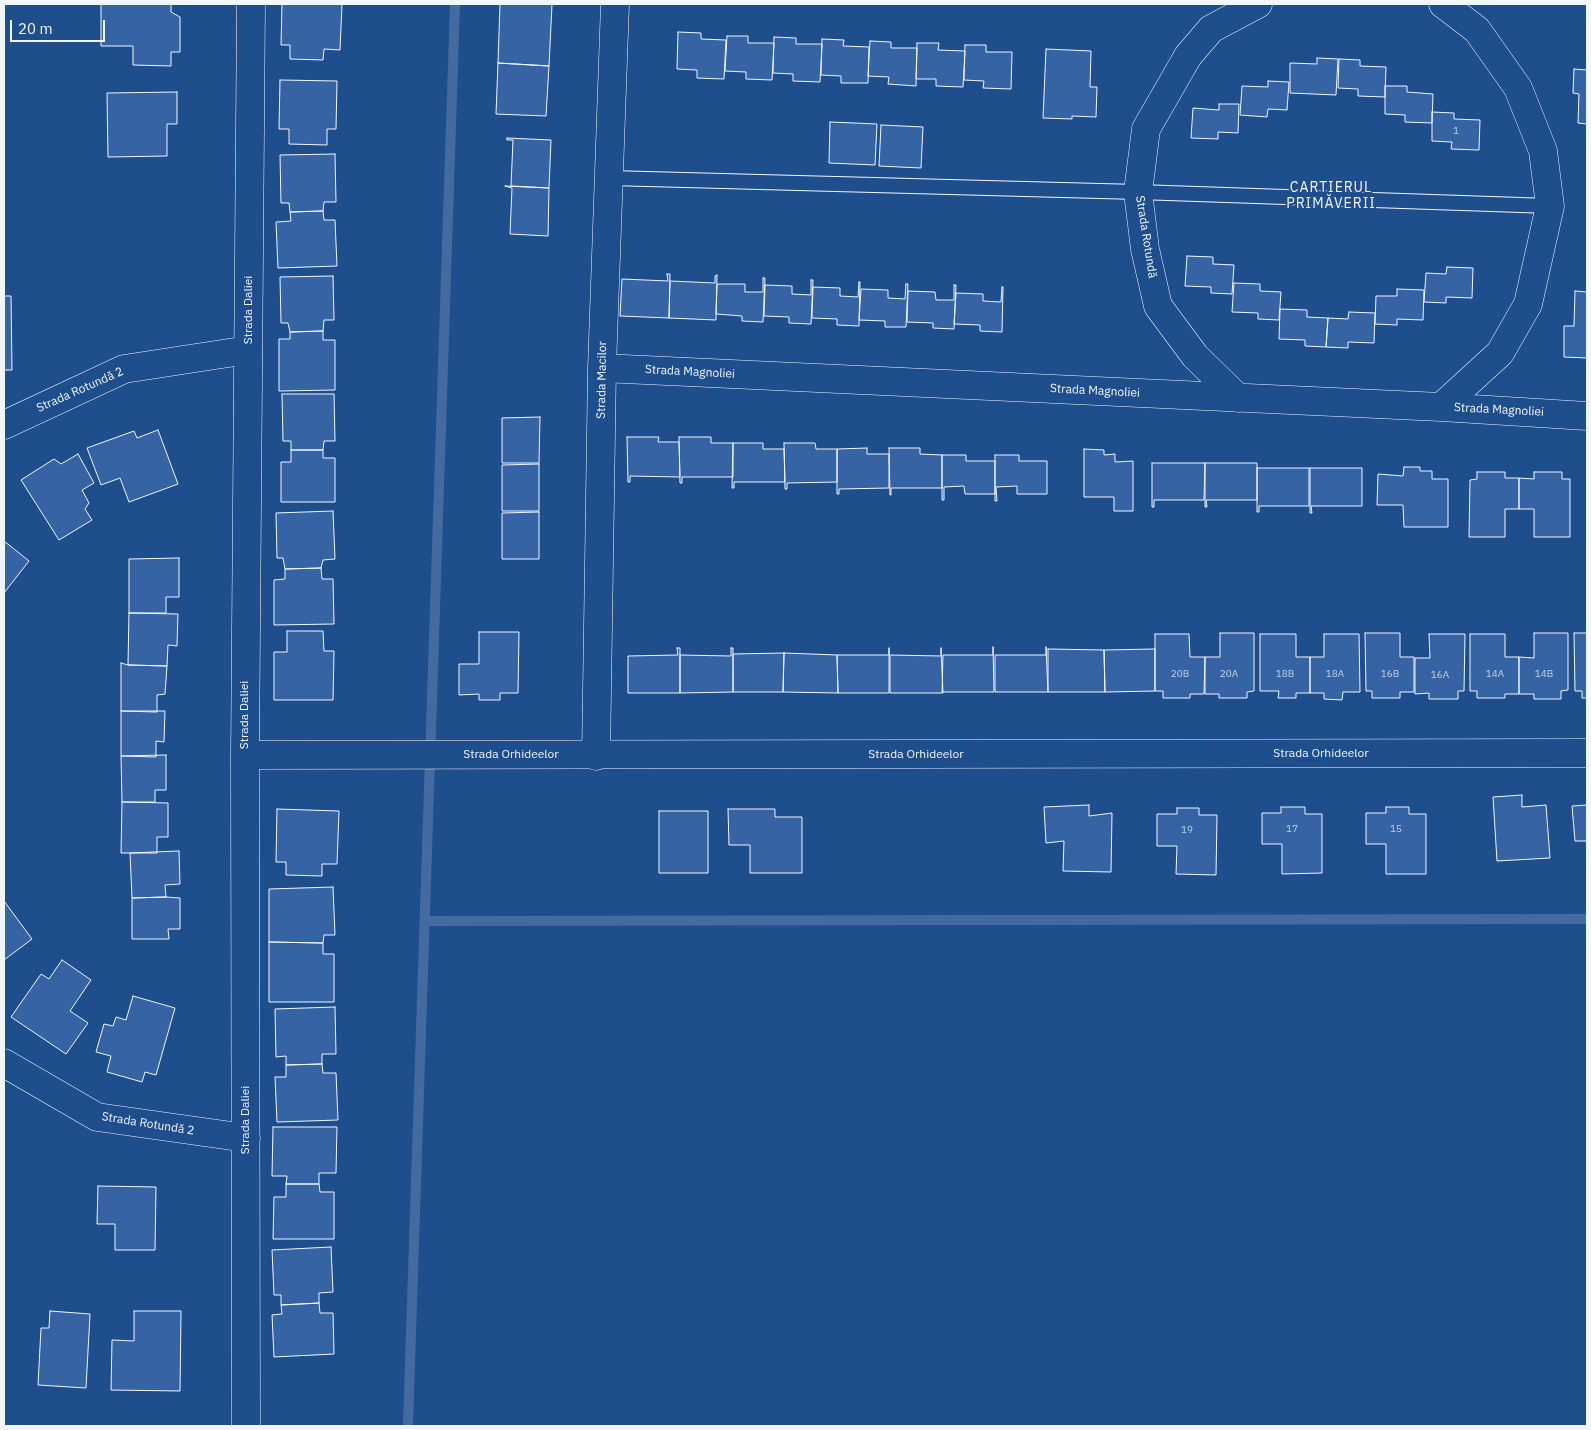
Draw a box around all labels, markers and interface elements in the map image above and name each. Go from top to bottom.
scale bar [12,10,108,42]
text: 20 m [18,19,53,38]
house number: 1 [1453,125,1459,137]
district label: CARTIERUL PRIMĂVERII [1285,180,1377,212]
street label: Strada Rotundă [1132,195,1160,279]
street label: Strada Daliei [242,276,256,344]
street label: Strada Macilor [594,341,610,419]
street label: Strada Magnoliei [645,362,735,382]
street label: Strada Rotundă 2 [34,364,126,416]
street label: Strada Magnoliei [1050,381,1140,401]
street label: Strada Magnoliei [1454,400,1544,420]
house number: 20B [1171,668,1189,680]
house number: 20A [1220,668,1238,680]
house number: 18B [1276,668,1294,680]
house number: 18A [1326,668,1344,680]
house number: 16B [1381,668,1399,680]
house number: 14A [1486,668,1504,680]
house number: 14B [1535,668,1553,680]
house number: 16A [1431,669,1449,681]
street label: Strada Daliei [238,681,252,749]
street label: Strada Orhideelor [1273,747,1369,761]
street label: Strada Orhideelor [463,748,559,762]
street label: Strada Orhideelor [868,748,964,762]
house number: 17 [1286,823,1298,835]
house number: 15 [1390,823,1402,835]
house number: 19 [1181,824,1193,836]
street label: Strada Daliei [239,1086,253,1154]
street label: Strada Rotundă 2 [101,1110,195,1138]

